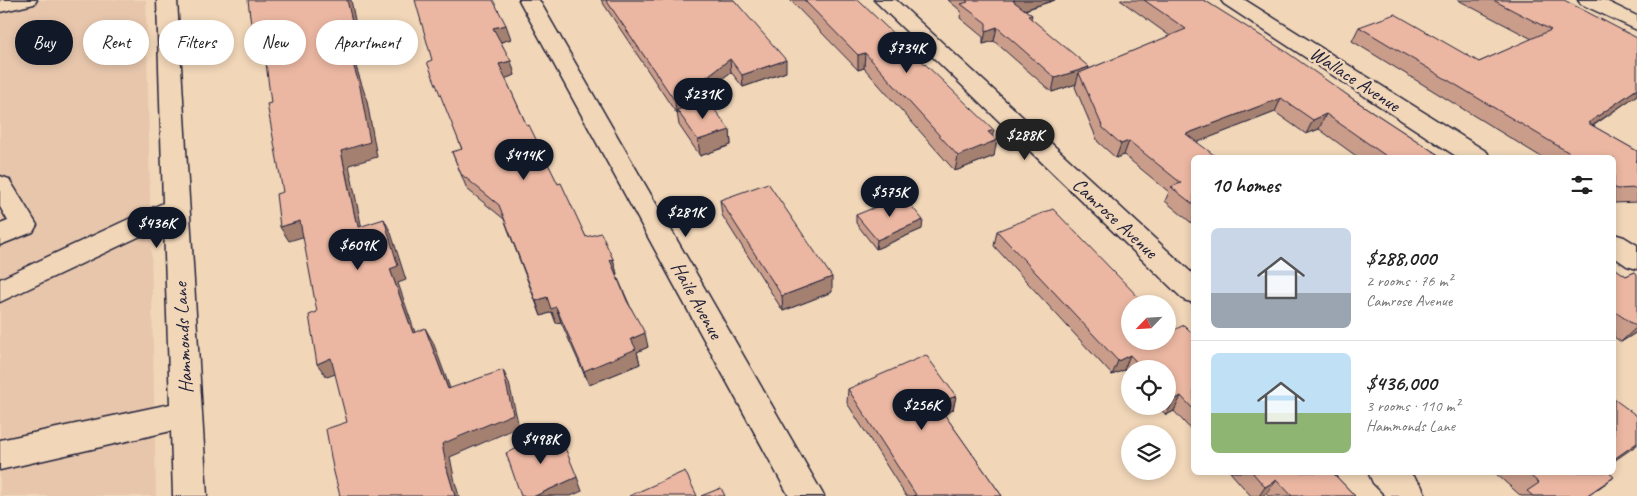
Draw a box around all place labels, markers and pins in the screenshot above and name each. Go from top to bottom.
pin: $734K [872,32,942,74]
pin: $231K [668,78,738,120]
pin: $288K [990,119,1060,161]
pin: $414K [489,138,559,181]
pin: $575K [855,176,925,218]
pin: $281K [651,196,721,238]
pin: $436K [122,206,192,249]
pin: $609K [323,228,393,271]
pin: $256K [887,388,957,431]
pin: $498K [506,422,576,465]

